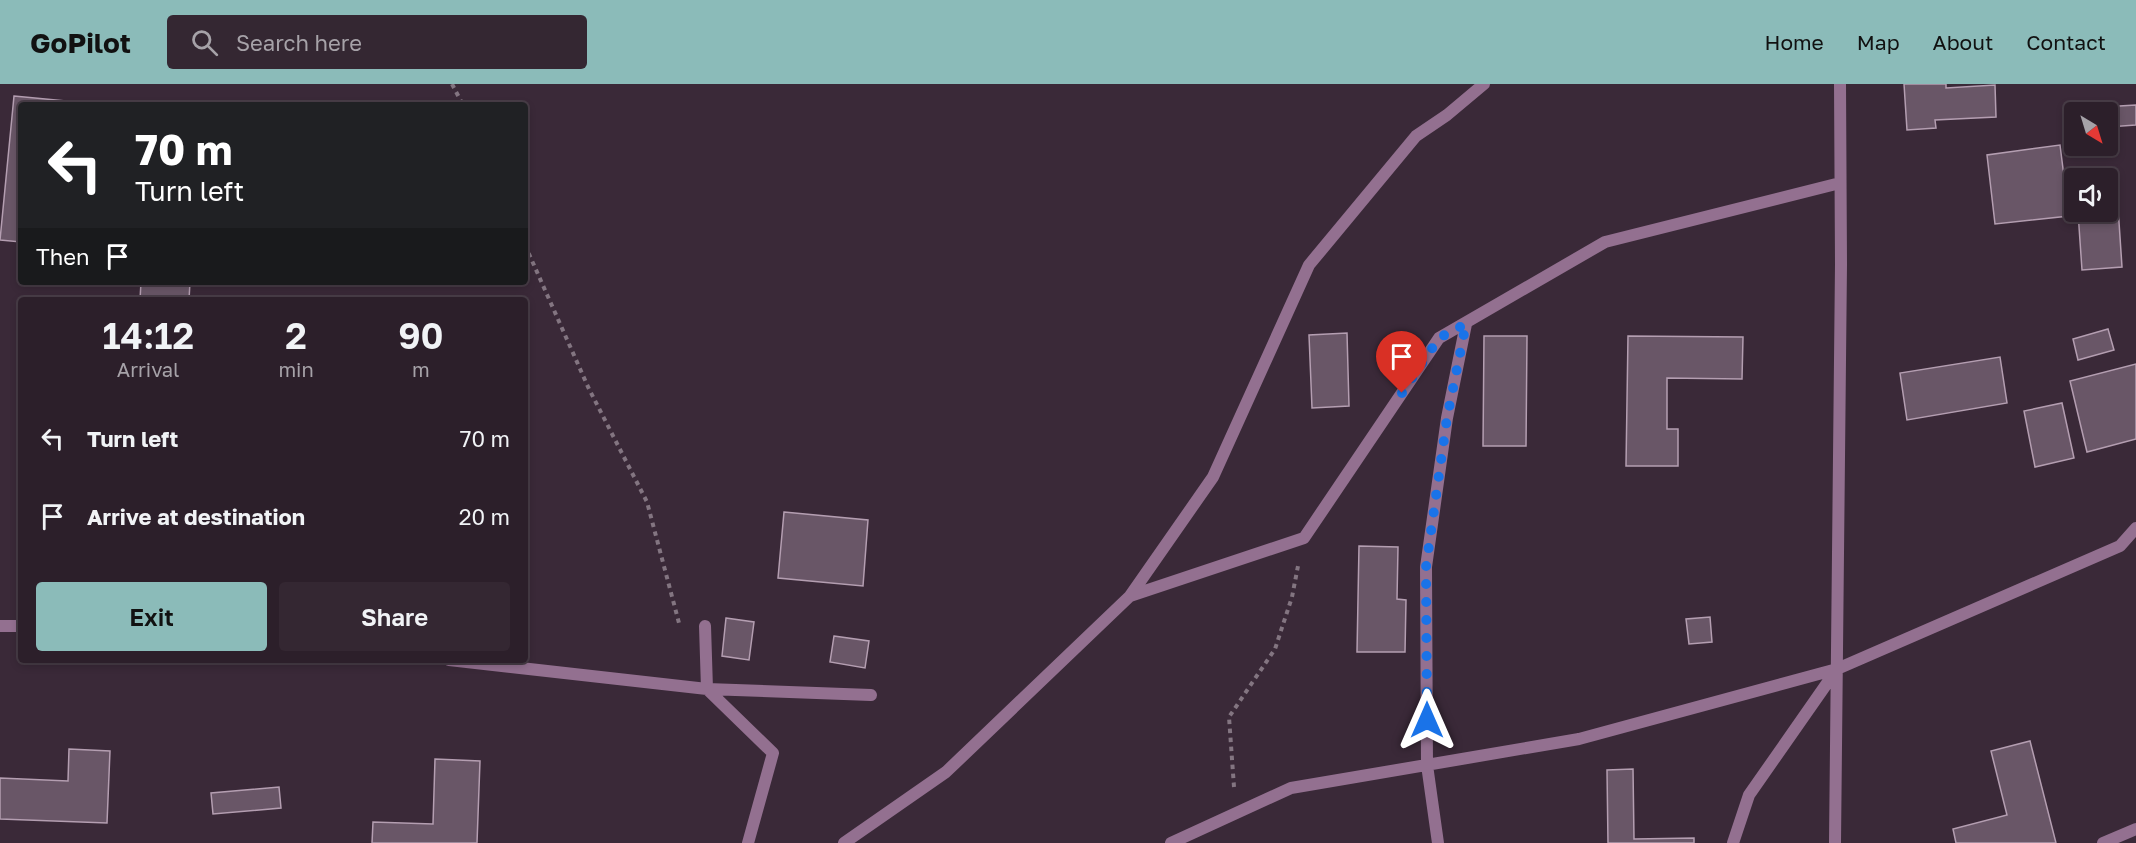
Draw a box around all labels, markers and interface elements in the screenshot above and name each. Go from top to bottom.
search box [167,15,587,69]
text: GoPilot [30,26,131,59]
icon: search [188,26,221,59]
text: Search here [236,29,362,56]
text: Home [1764,29,1824,55]
text: Map [1857,29,1900,55]
text: About [1933,29,1993,55]
text: Contact [2026,29,2106,55]
north arrow [2064,102,2118,156]
map controls [2064,102,2118,222]
text: 70 m [135,124,232,174]
icon: left [36,126,114,204]
button: sound [2064,168,2118,222]
text: Turn left [135,175,244,207]
icon: arrive [101,240,134,273]
text: Then [36,243,89,270]
text: 14:12 [102,314,194,357]
text: 2 [285,314,307,357]
text: 90 [398,314,444,357]
pin [1376,331,1427,393]
icon: arrive [1385,340,1418,373]
text: Arrival [117,357,180,381]
text: min [278,357,314,381]
text: m [412,357,430,381]
icon: left [36,422,69,455]
text: Turn left [87,425,178,452]
text: 70 m [460,425,510,452]
icon: arrive [36,500,69,533]
text: Arrive at destination [87,503,305,530]
text: 20 m [459,503,510,530]
button: Exit [36,582,267,651]
button: Share [279,582,510,651]
position arrow [1395,688,1459,752]

